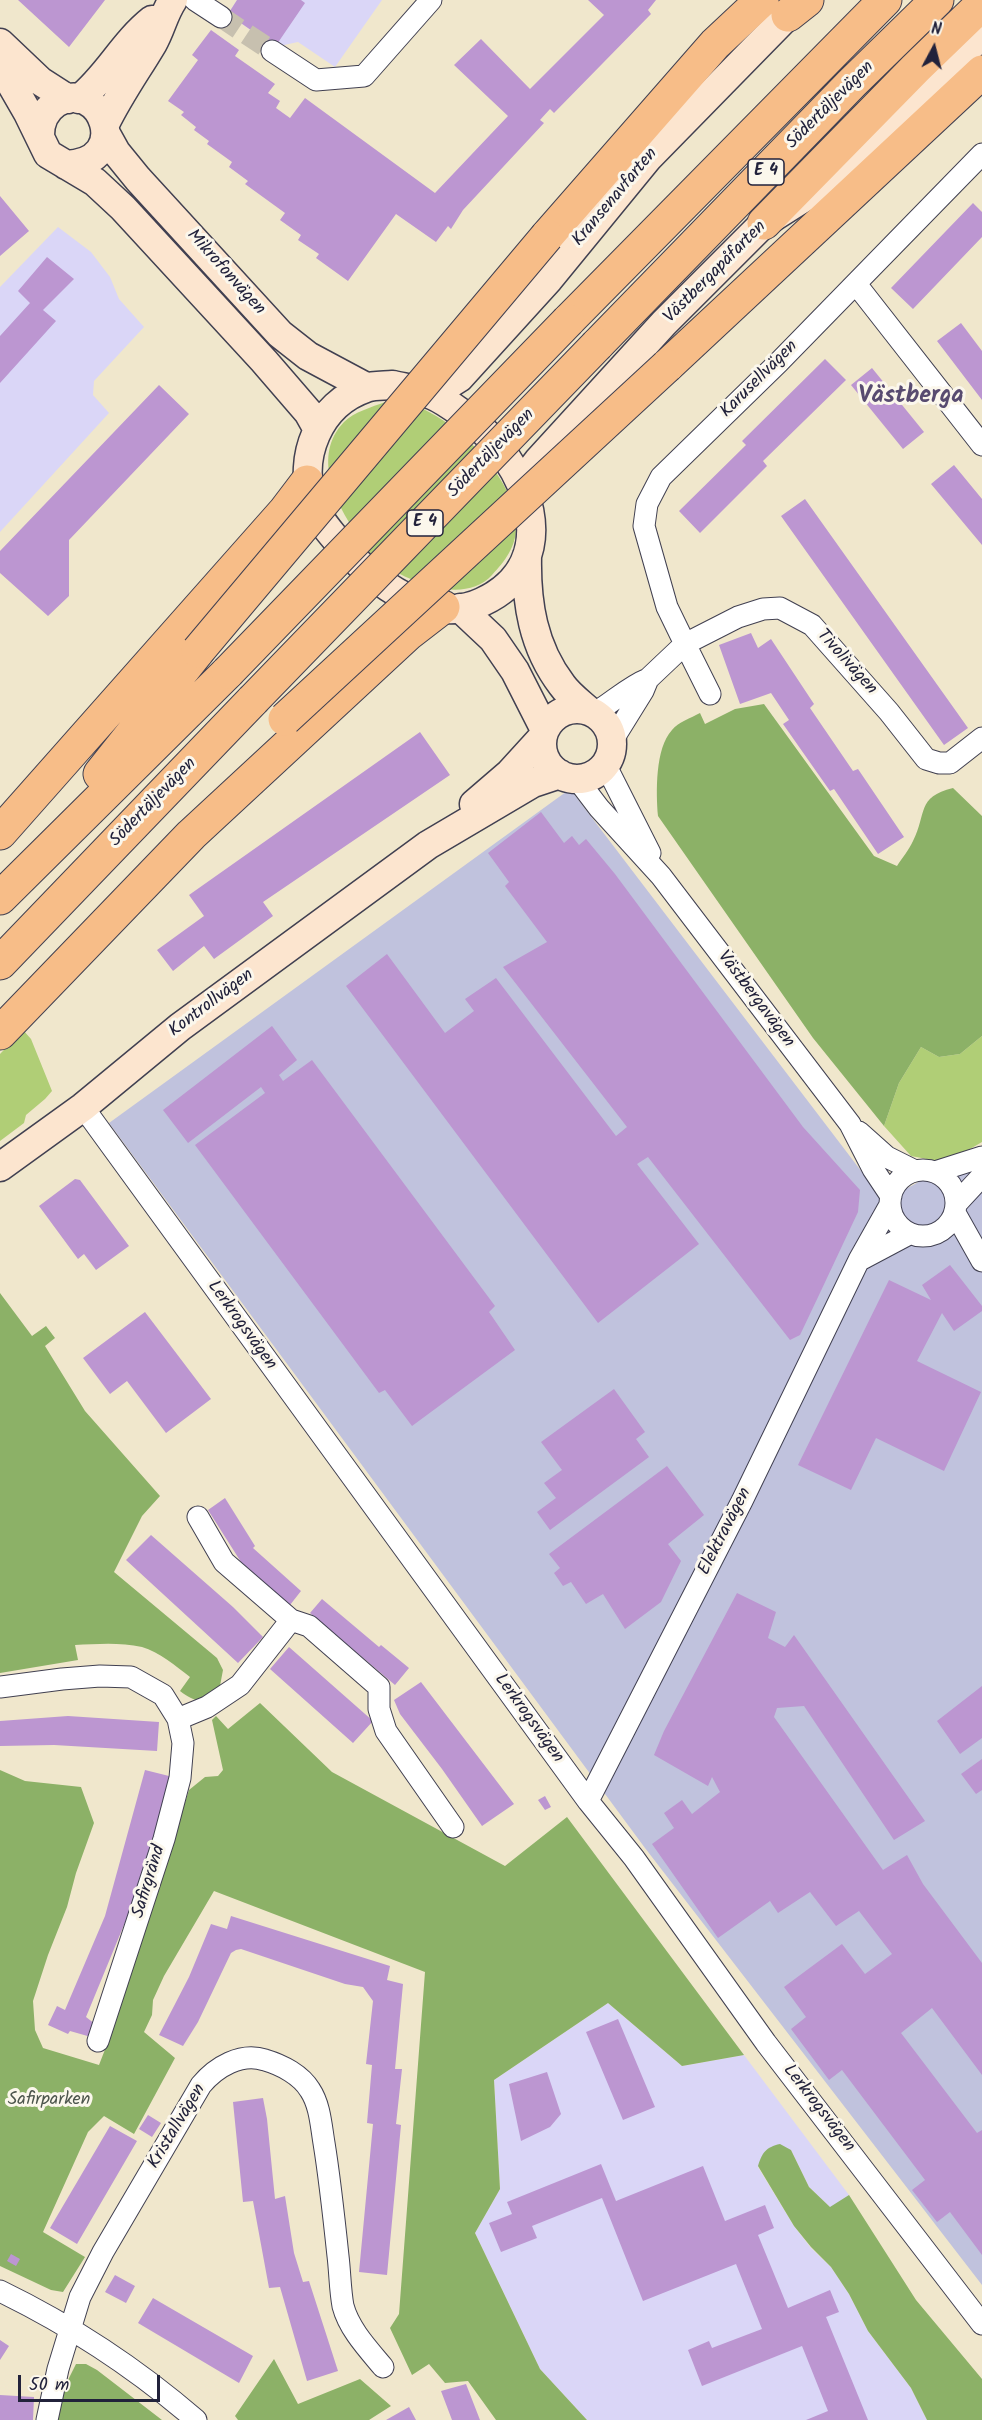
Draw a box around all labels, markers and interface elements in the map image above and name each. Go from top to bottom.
text: N [930,17,943,43]
north arrow [904,18,964,78]
street label: Södertäljevägen [782,57,880,155]
street label: Kransenavfarten [569,144,663,252]
road number: E 4 [748,159,784,185]
street label: Västbergapåfarten [660,217,772,329]
street label: Mikrofonvägen [181,226,269,320]
street label: Karusellvägen [717,337,803,423]
district label: Västberga [858,384,964,412]
street label: Södertäljevägen [444,405,540,503]
road number: E 4 [407,510,443,536]
street label: Tivolivägen [811,626,881,700]
street label: Södertäljevägen [106,754,202,852]
street label: Västbergavägen [712,947,798,1053]
street label: Kontrollvägen [165,965,259,1043]
street label: Lerkrogsvägen [201,1277,281,1375]
street label: Elektravägen [695,1485,757,1579]
street label: Lerkrogsvägen [488,1670,568,1768]
street label: Safirgränd [129,1843,171,1921]
street label: Lerkrogsvägen [777,2061,859,2157]
street label: Kristallvägen [144,2081,212,2173]
park label: Safirparken [8,2090,90,2112]
scale bar [21,2363,164,2401]
text: 50 m [29,2371,69,2400]

